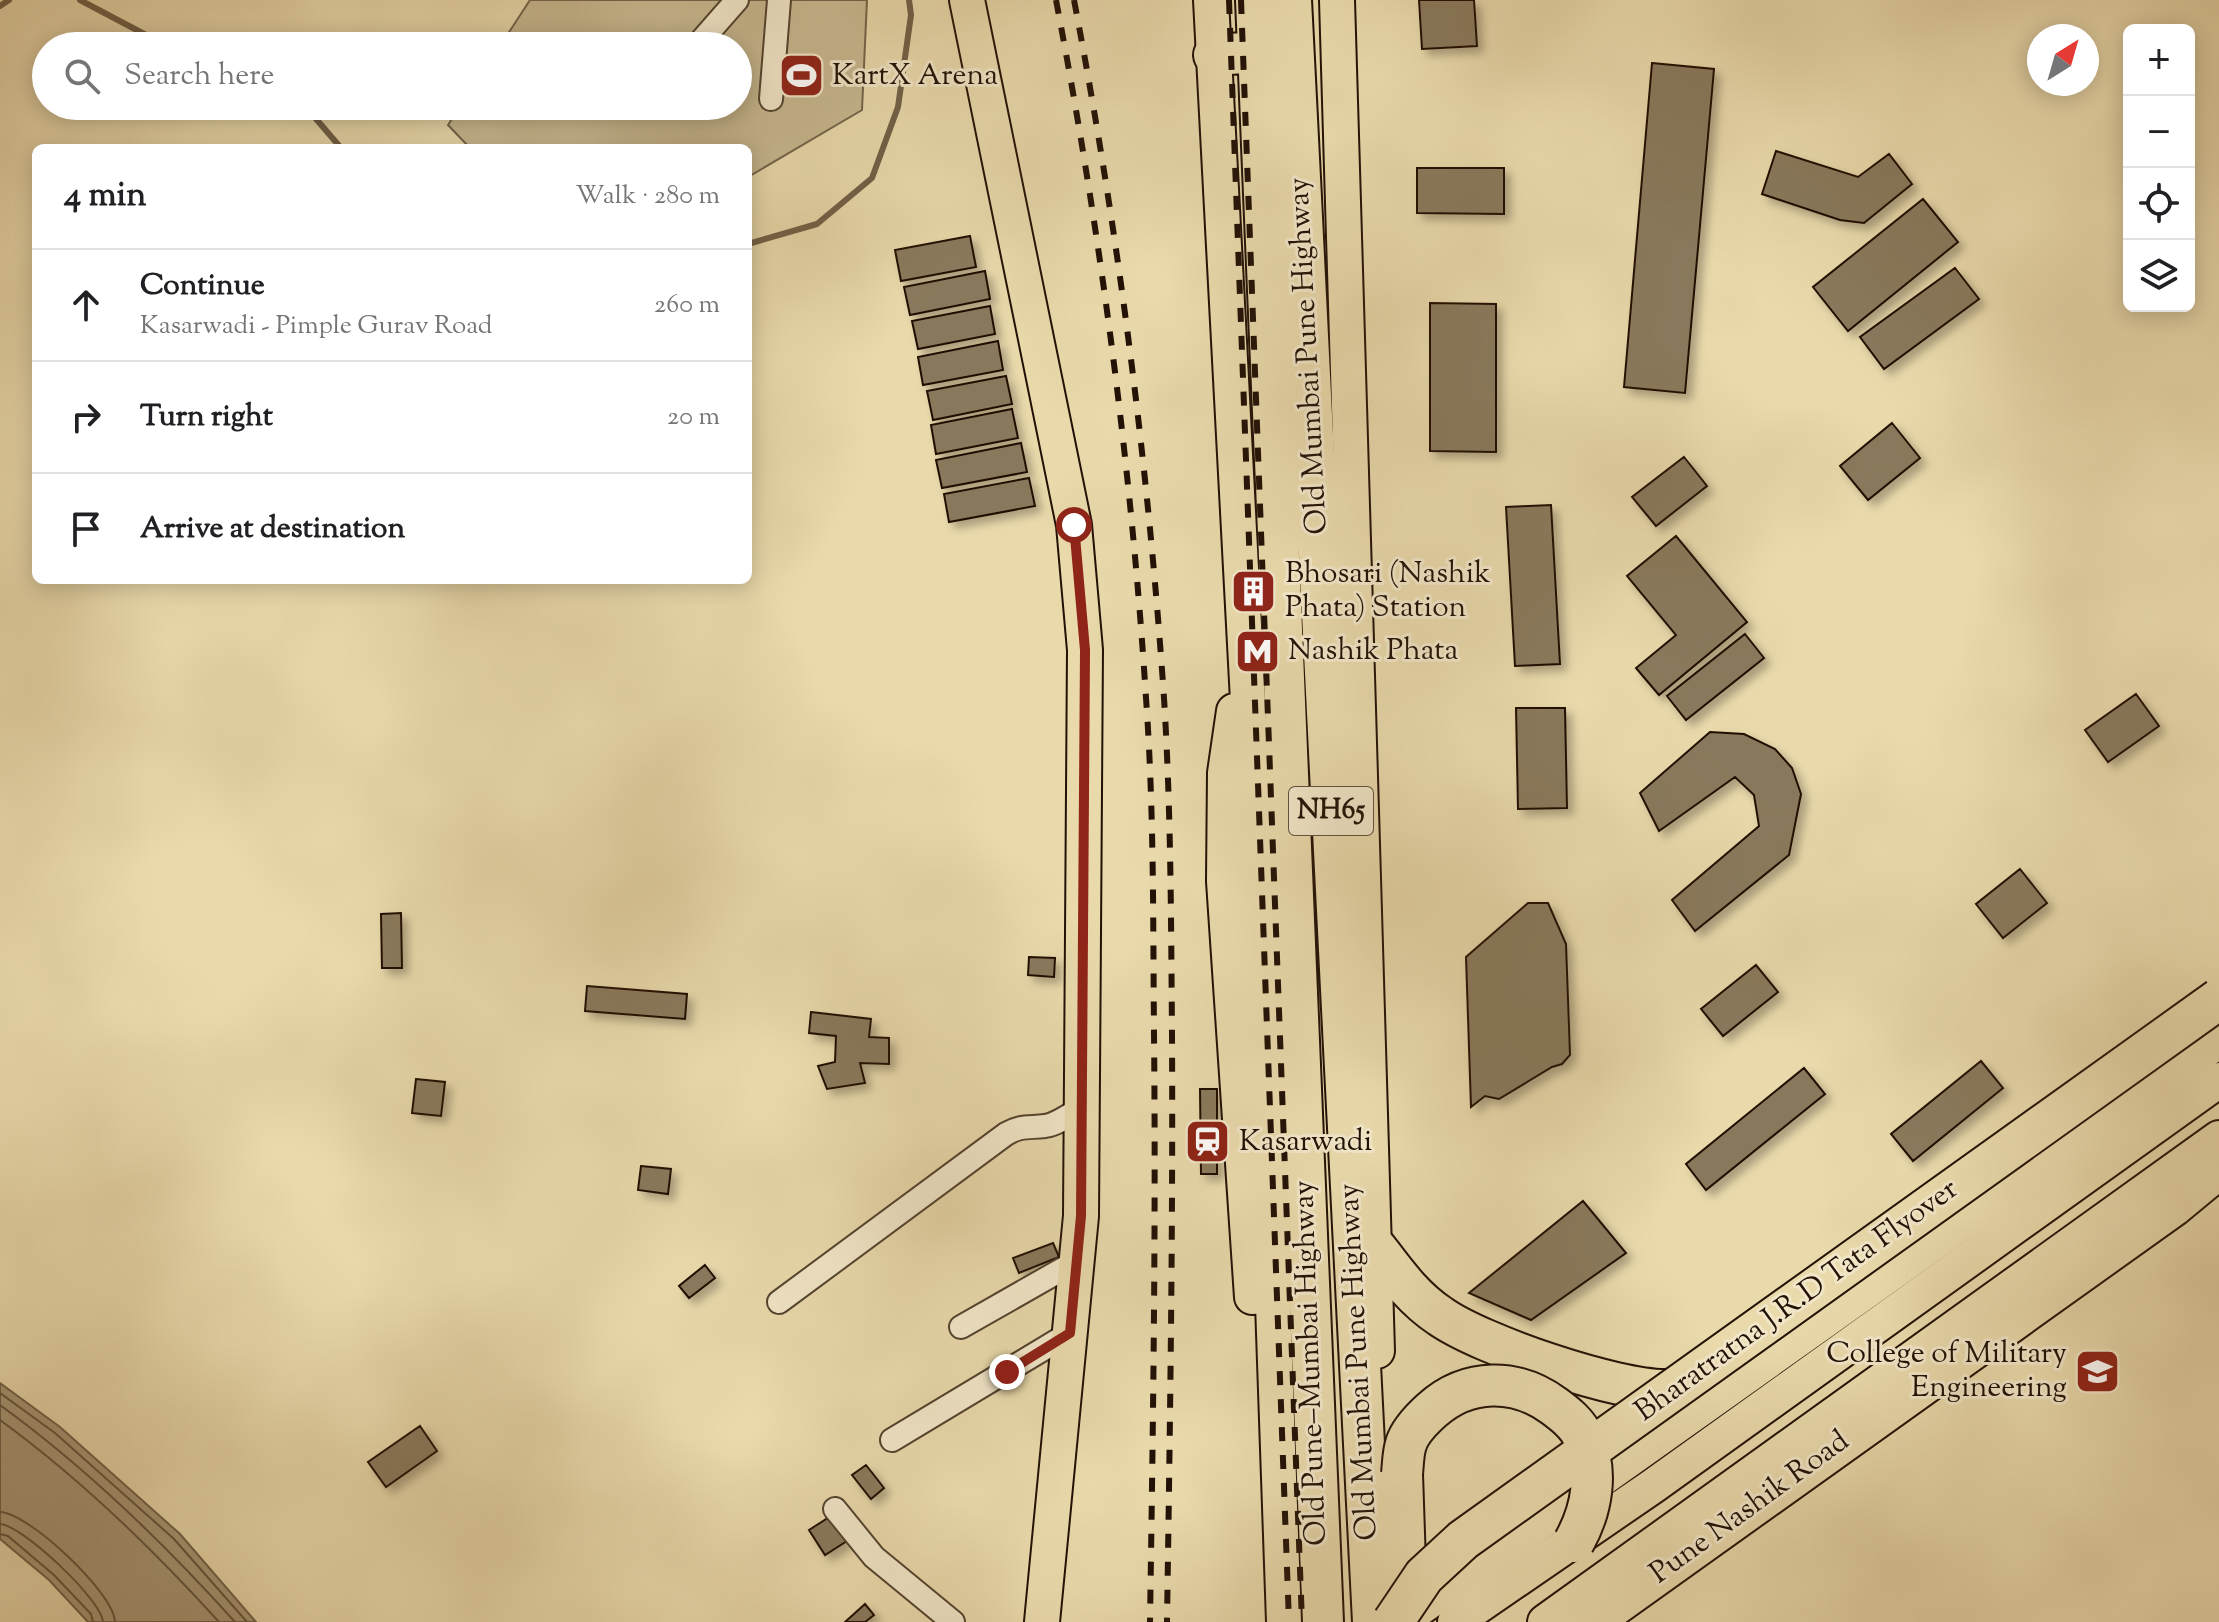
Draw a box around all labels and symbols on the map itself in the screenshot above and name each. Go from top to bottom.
north arrow [2027,24,2099,96]
sports icon: KartX Arena [777,52,825,100]
place label: KartX Arena [832,55,998,98]
street label: Old Mumbai Pune Highway [1278,176,1340,536]
route start [1056,507,1092,543]
place label: Bhosari (Nashik Phata) Station [1285,553,1491,630]
building icon: Bhosari (Nashik Phata) Station [1230,567,1278,615]
metro station icon: Nashik Phata [1233,627,1281,675]
place label: Nashik Phata [1288,630,1459,673]
road number: NH65 [1289,787,1373,835]
station icon: Kasarwadi [1184,1118,1232,1166]
place label: Kasarwadi [1239,1121,1372,1164]
street label: Bharatratna J.R.D Tata Flyover [1626,1169,1968,1433]
street label: Old Pune–Mumbai Highway [1283,1179,1339,1546]
street label: Old Mumbai Pune Highway [1328,1182,1390,1542]
place label: College of Military Engineering [1826,1333,2067,1410]
school or university icon: College of Military Engineering [2074,1347,2122,1395]
route end [989,1354,1025,1390]
street label: Pune Nashik Road [1641,1421,1859,1595]

